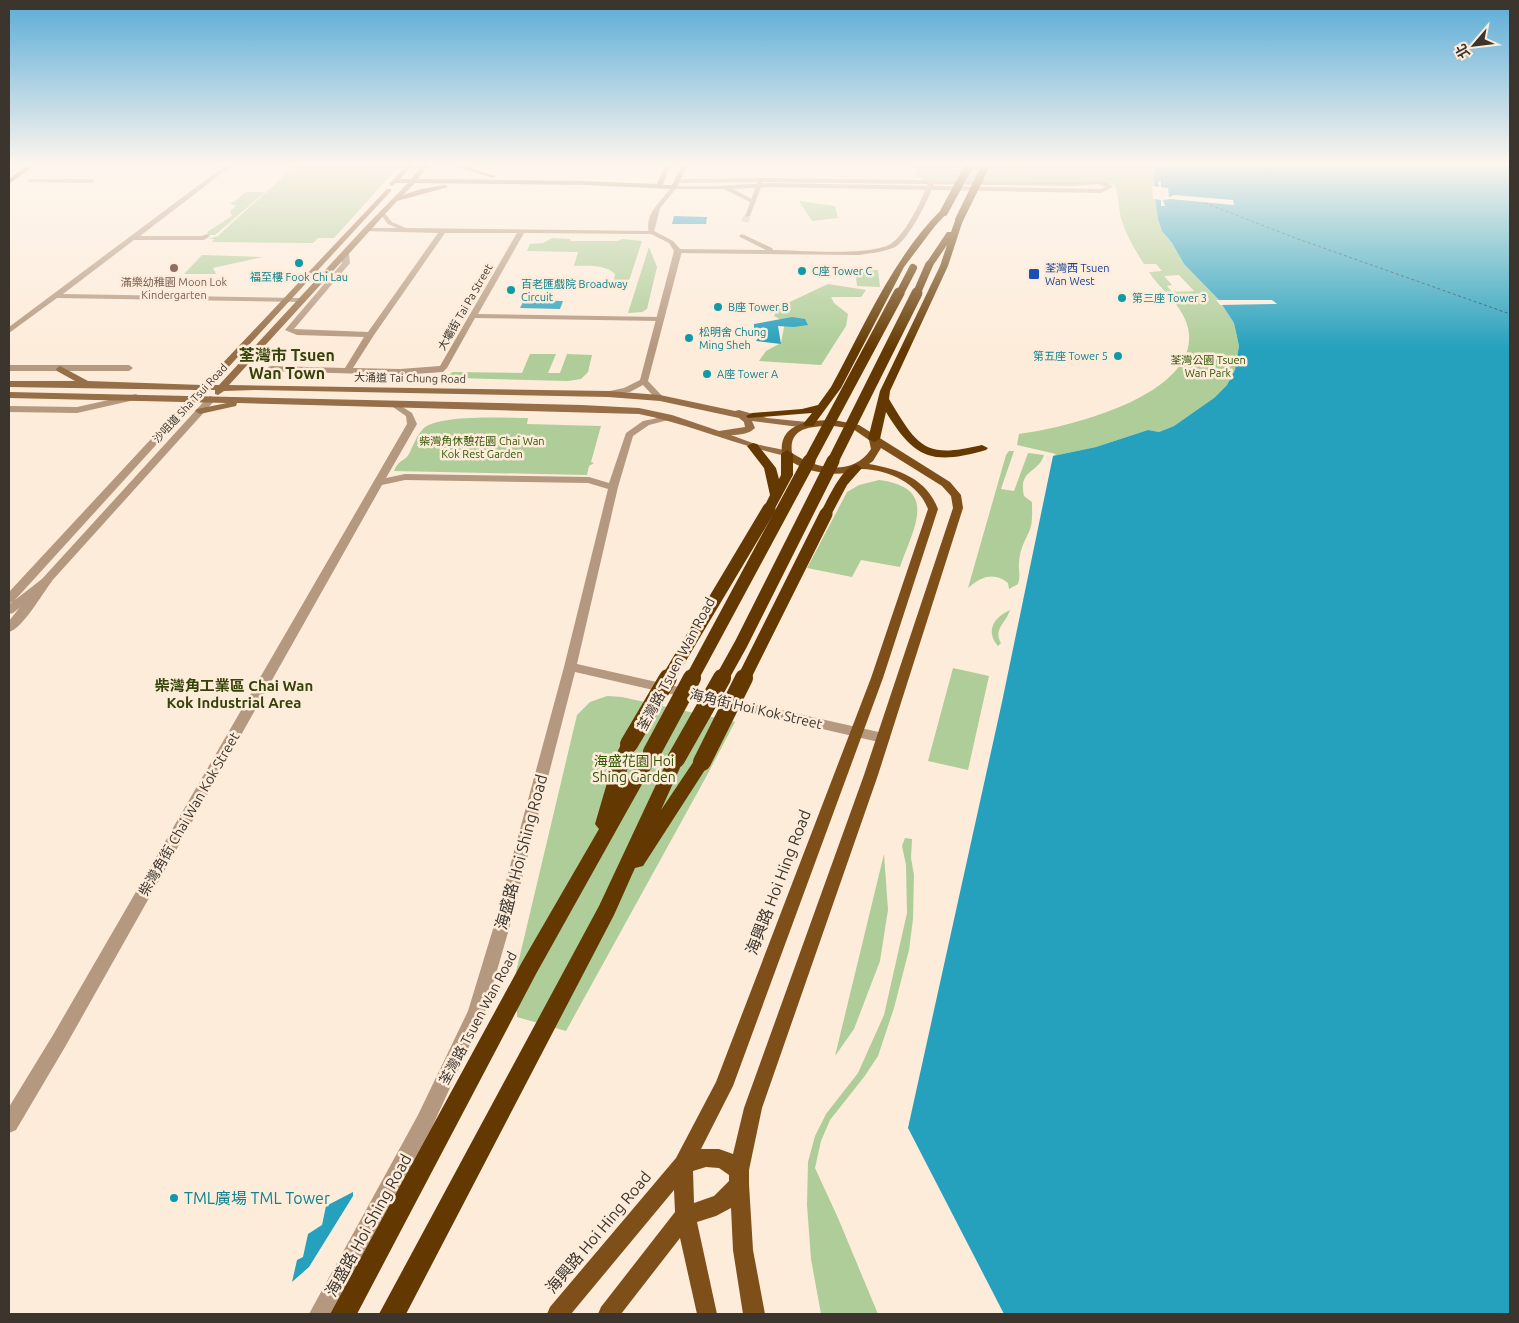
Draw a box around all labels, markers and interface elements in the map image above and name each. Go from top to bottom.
north arrow [1449,20,1499,70]
text: 北 [1452,41,1473,61]
marker: 福至樓 Fook Chi Lau [293,257,305,269]
street label: 大壩街 Tai Pa Street [435,261,495,352]
marker: 滿樂幼稚園 Moon Lok Kindergarten [168,262,180,274]
place label: 荃灣西 Tsuen Wan West [1045,262,1110,287]
marker: C座 Tower C [796,265,808,277]
place label: C座 Tower C [812,265,873,277]
marker: 荃灣西 Tsuen Wan West [1027,267,1041,281]
place label: 福至樓 Fook Chi Lau [250,271,348,283]
place label: 滿樂幼稚園 Moon Lok Kindergarten [121,276,228,301]
place label: 百老匯戲院 Broadway Circuit [521,278,628,303]
marker: 百老匯戲院 Broadway Circuit [505,284,517,296]
marker: 第三座 Tower 3 [1116,292,1128,304]
place label: 第三座 Tower 3 [1132,292,1207,304]
marker: B座 Tower B [712,301,724,313]
place label: B座 Tower B [728,301,789,313]
place label: 松明舍 Chung Ming Sheh [699,326,766,351]
marker: 松明舍 Chung Ming Sheh [683,332,695,344]
district label: 荃灣市 Tsuen Wan Town [239,346,335,382]
place label: 第五座 Tower 5 [1033,350,1108,362]
marker: 第五座 Tower 5 [1112,350,1124,362]
park label: 荃灣公園 Tsuen Wan Park [1170,354,1246,379]
street label: 沙咀道 Sha Tsui Road [150,361,230,445]
marker: A座 Tower A [701,368,713,380]
place label: A座 Tower A [717,368,779,380]
street label: 大涌道 Tai Chung Road [354,371,466,385]
park label: 柴灣角休憩花園 Chai Wan Kok Rest Garden [419,435,545,460]
street label: 荃灣路 Tsuen Wan Road [634,595,718,733]
district label: 柴灣角工業區 Chai Wan Kok Industrial Area [155,677,313,711]
street label: 海角街 Hoi Kok Street [688,686,824,732]
street label: 柴灣角街 Chai Wan Kok Street [135,729,243,899]
park label: 海盛花園 Hoi Shing Garden [592,753,676,785]
street label: 海盛路 Hoi Shing Road [492,772,550,932]
street label: 海興路 Hoi Hing Road [742,807,814,957]
street label: 荃灣路 Tsuen Wan Road [436,949,520,1087]
street label: 海盛路 Hoi Shing Road [321,1151,415,1299]
street label: 海興路 Hoi Hing Road [542,1167,654,1297]
place label: TML廣場 TML Tower [184,1189,330,1207]
marker: TML廣場 TML Tower [168,1192,180,1204]

